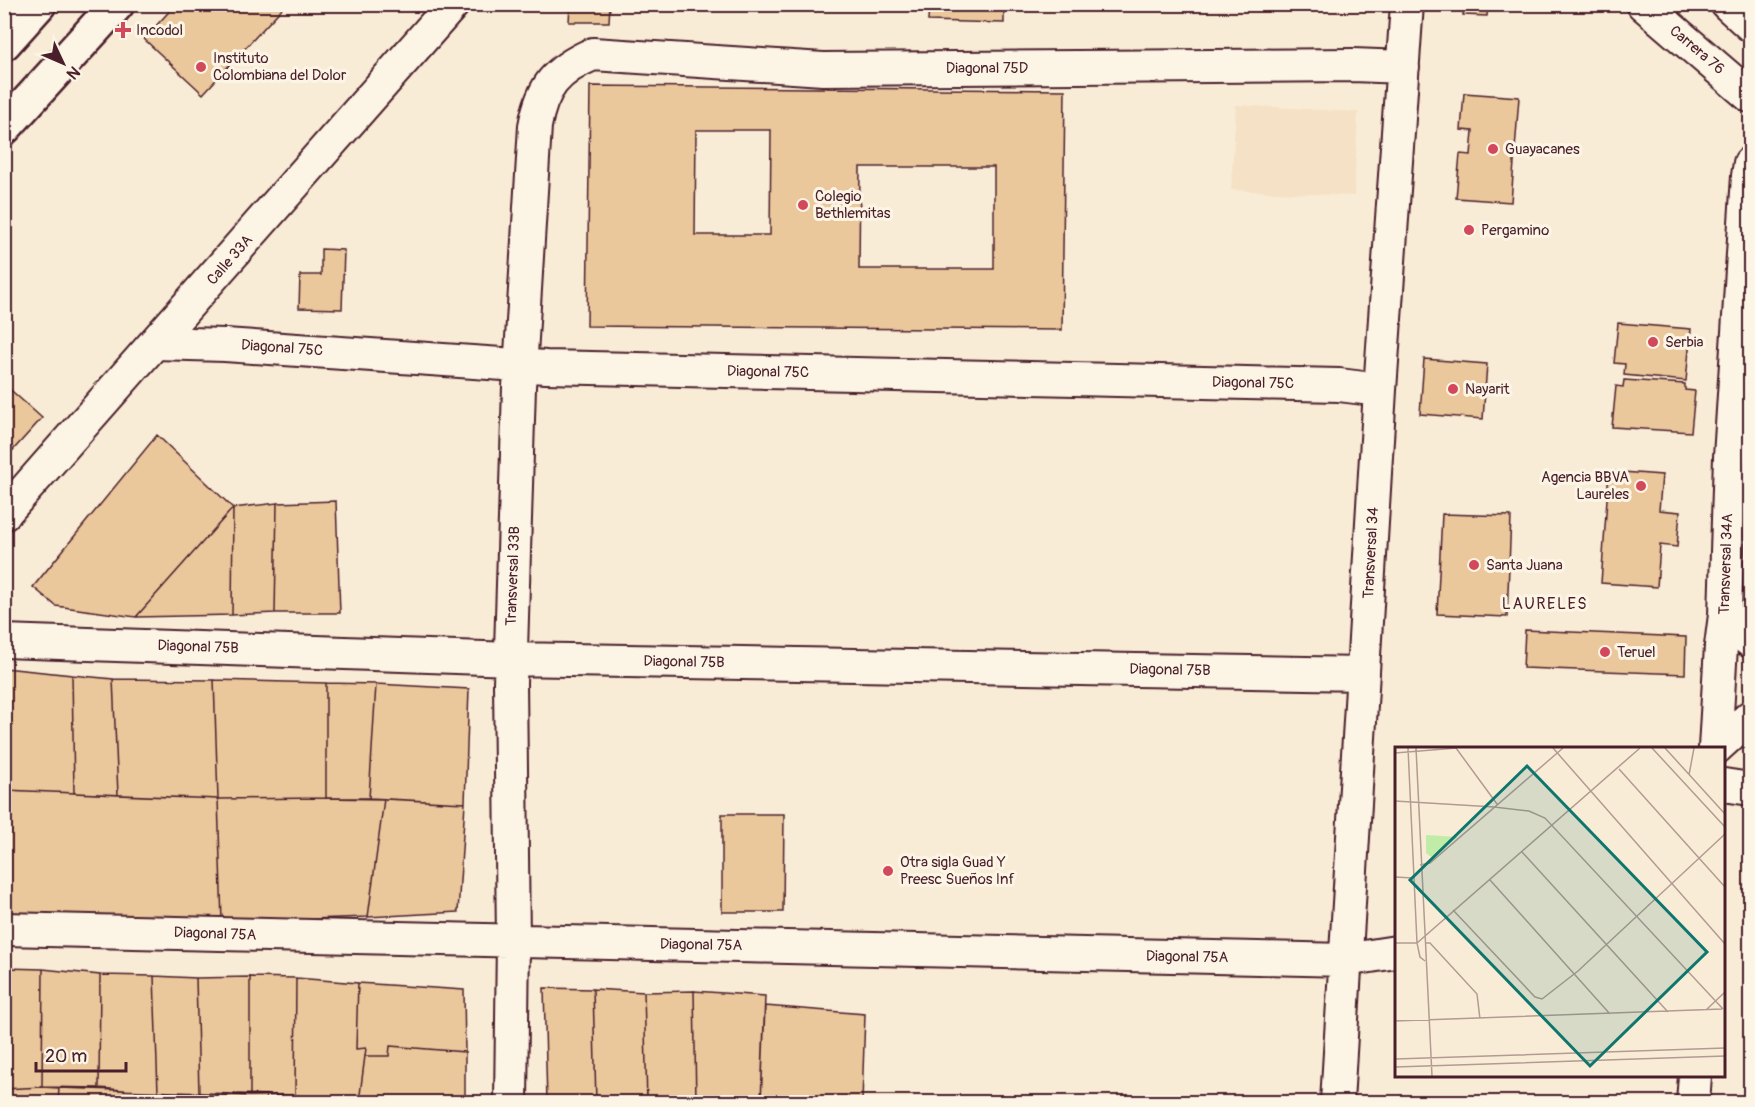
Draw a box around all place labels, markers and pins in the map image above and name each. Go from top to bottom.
marker: Incodol [114,21,132,39]
place label: Incodol [136,21,183,40]
place label: Instituto Colombiana del Dolor [213,49,347,85]
marker: Instituto Colombiana del Dolor [194,60,208,74]
place label: Guayacanes [1505,140,1580,159]
marker: Guayacanes [1486,142,1500,156]
place label: Colegio Bethlemitas [815,187,891,223]
marker: Colegio Bethlemitas [796,198,810,212]
place label: Pergamino [1481,221,1549,240]
marker: Pergamino [1462,223,1476,237]
place label: Serbia [1665,333,1704,352]
marker: Serbia [1646,335,1660,349]
place label: Nayarit [1465,380,1511,399]
marker: Nayarit [1446,382,1460,396]
place label: Agencia BBVA Laureles [1541,468,1629,504]
marker: Agencia BBVA Laureles [1634,479,1648,493]
place label: Santa Juana [1486,556,1563,575]
marker: Santa Juana [1467,558,1481,572]
place label: Teruel [1617,643,1656,662]
marker: Teruel [1598,645,1612,659]
place label: Otra sigla Guad Y Preesc Sueños Inf [900,853,1015,889]
marker: Otra sigla Guad Y Preesc Sueños Inf [881,864,895,878]

